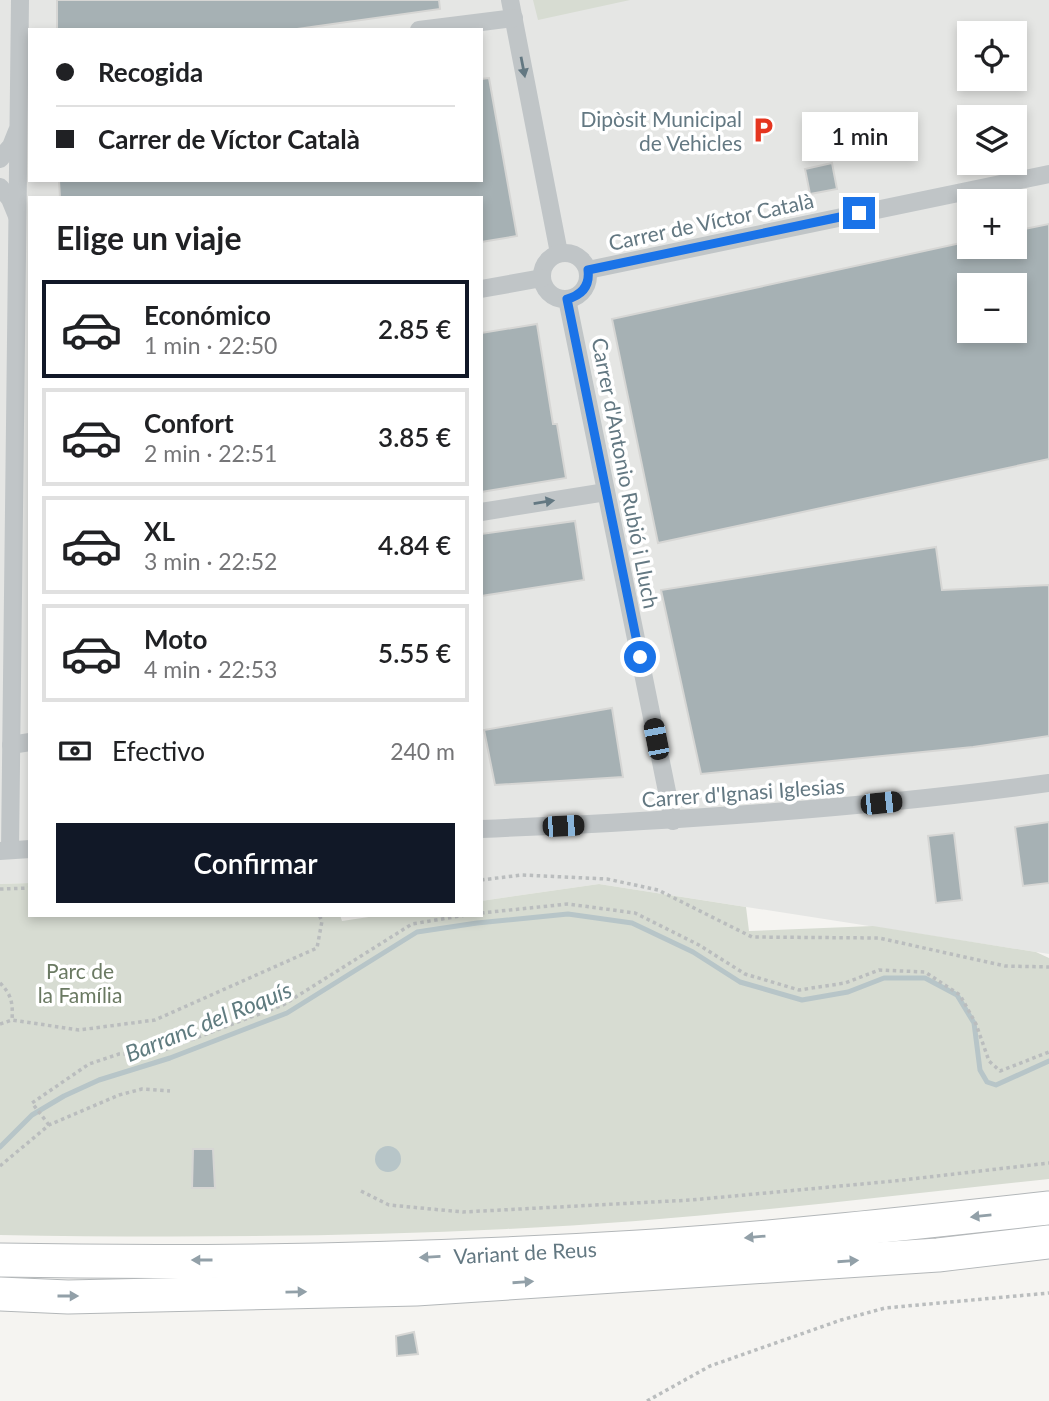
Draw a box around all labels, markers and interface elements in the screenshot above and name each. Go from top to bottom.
map controls [957,21,1027,343]
button: locate [957,21,1027,91]
text: Recogida [98,56,203,88]
one-way arrow [518,56,529,78]
button: layers [957,105,1027,175]
place label: Dipòsit Municipal de Vehicles [580,106,742,155]
callout: 1 min [801,111,917,160]
parking icon: Dipòsit Municipal de Vehicles [748,115,778,145]
text: 1 min [832,122,888,150]
text: Carrer de Víctor Català [98,123,360,155]
street label: Carrer de Víctor Català [606,187,816,255]
button: + [957,189,1027,259]
route end [843,197,875,229]
text: Elige un viaje [56,218,241,257]
button: − [957,273,1027,343]
icon: car [60,298,123,361]
text: Económico [144,299,271,331]
text: 2.85 € [378,313,451,345]
text: 1 min · 22:50 [144,331,277,359]
street label: Carrer d'Antonio Rubió i Lluch [587,336,665,610]
icon: car [60,406,123,469]
text: Confort [144,407,234,439]
text: 3.85 € [378,421,451,453]
text: 2 min · 22:51 [144,439,277,467]
one-way arrow [533,496,555,507]
icon: car [60,514,123,577]
text: XL [144,515,175,547]
text: 4.84 € [378,529,451,561]
text: 3 min · 22:52 [144,547,277,575]
icon: car [60,622,123,685]
text: Moto [144,623,207,655]
text: 5.55 € [378,637,451,669]
route start [624,641,656,673]
text: 4 min · 22:53 [144,655,277,683]
car [642,716,671,762]
icon: cash [56,732,94,770]
text: Efectivo [112,735,205,767]
text: 240 m [390,737,455,765]
street label: Carrer d'Ignasi Iglesias [641,772,845,812]
car [860,790,903,816]
car [542,814,585,838]
button: Confirmar [56,823,455,903]
park label: Parc de la Família [38,958,122,1007]
water label: Barranc del Roquís [121,975,295,1067]
one-way arrow [970,1210,992,1221]
one-way arrow [744,1232,766,1243]
street label: Variant de Reus [453,1236,597,1268]
one-way arrow [419,1252,441,1263]
one-way arrow [191,1254,213,1266]
one-way arrow [837,1255,859,1266]
one-way arrow [512,1276,534,1287]
one-way arrow [285,1286,307,1297]
one-way arrow [57,1290,79,1302]

